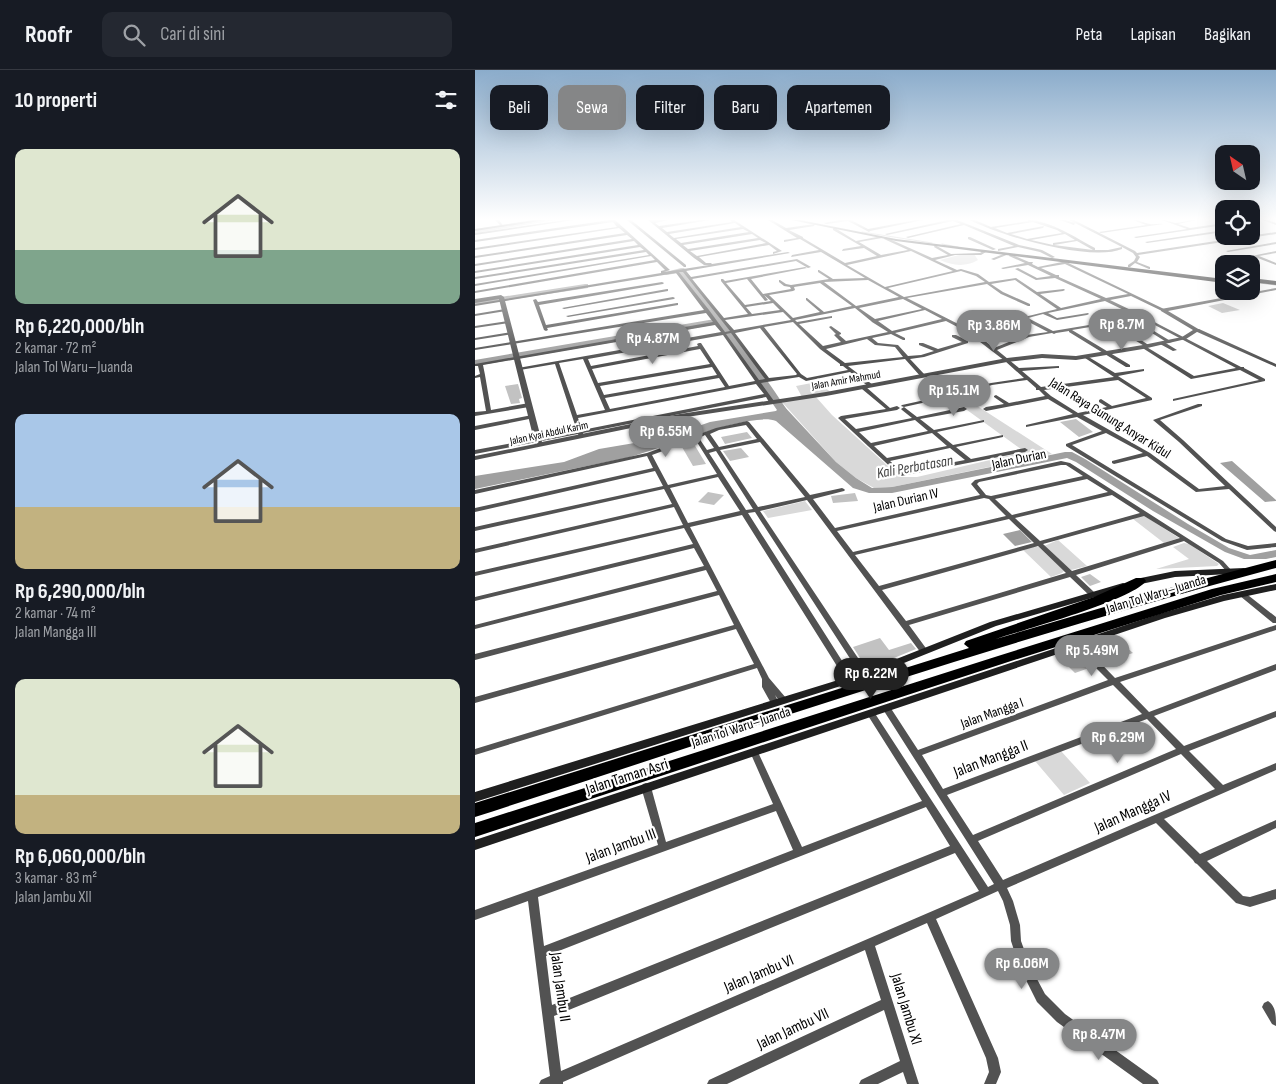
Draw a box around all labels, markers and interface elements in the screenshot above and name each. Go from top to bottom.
search box [102,12,452,57]
text: Roofr [25,20,72,49]
icon: search [120,21,148,49]
text: Cari di sini [160,23,225,46]
text: Peta [1075,24,1103,45]
text: Lapisan [1131,24,1176,45]
text: Bagikan [1204,24,1251,45]
chip: Beli [490,85,548,130]
chip: Sewa [558,85,626,130]
chip: Filter [636,85,704,130]
chip: Baru [714,85,777,130]
chip: Apartemen [787,85,890,130]
icon: filters [432,86,460,114]
text: 10 properti [15,88,97,113]
north arrow [1215,145,1260,190]
map controls [1215,145,1260,300]
icon: home [193,181,283,271]
button: locate [1215,200,1260,245]
button: layers [1215,255,1260,300]
pin: Rp 8.7M [1076,308,1168,351]
pin: Rp 3.86M [942,310,1046,352]
text: Rp 6,220,000/bln [15,314,144,339]
text: Rp 8.7M [1100,315,1144,334]
text: Rp 3.86M [967,316,1021,335]
pin: Rp 4.87M [601,322,705,365]
text: Rp 4.87M [627,329,679,348]
text: 2 kamar · 72 m² [15,339,96,358]
text: Jalan Tol Waru–Juanda [15,358,133,377]
street label: Jalan Amir Mahmud [809,367,882,393]
street label: Jalan Raya Gunung Anyar Kidul [1045,373,1174,462]
pin: Rp 15.1M [902,374,1006,417]
text: Rp 15.1M [929,381,979,400]
pin: Rp 6.55M [614,416,718,458]
street label: Jalan Kyai Abdul Karim [508,418,589,448]
text: Rp 6.55M [640,422,692,441]
street label: Jalan Durian [989,445,1048,473]
icon: home [193,446,283,536]
water label: Kali Perbatasan [875,451,955,483]
street label: Jalan Durian IV [871,484,941,516]
street label: Jalan Tol Waru–Juanda [1103,571,1208,618]
text: Rp 6,290,000/bln [15,579,145,604]
text: 2 kamar · 74 m² [15,604,96,623]
text: Jalan Mangga III [15,623,96,642]
pin: Rp 5.49M [1040,634,1144,677]
text: Rp 5.49M [1065,641,1119,660]
pin: Rp 6.22M [819,658,923,700]
text: Rp 6.22M [845,664,897,683]
street label: Jalan Mangga I [957,694,1026,733]
street label: Jalan Tol Waru–Juanda [688,703,793,751]
icon: home [193,711,283,801]
pin: Rp 6.29M [1066,722,1170,764]
text: Rp 6.29M [1091,728,1145,747]
street label: Jalan Mangga II [950,736,1031,782]
street label: Jalan Taman Asri [582,755,671,800]
street label: Jalan Mangga IV [1091,786,1175,838]
street label: Jalan Jambu III [582,825,659,868]
text: Rp 6,060,000/bln [15,844,146,869]
text: 3 kamar · 83 m² [15,869,97,888]
text: Jalan Jambu XII [15,888,92,907]
pin: Rp 6.06M [970,948,1074,990]
street label: Jalan Jambu II [546,950,574,1023]
street label: Jalan Jambu VI [720,951,797,998]
text: Rp 6.06M [995,954,1049,973]
street label: Jalan Jambu XI [886,970,926,1047]
street label: Jalan Jambu VII [753,1004,832,1054]
pin: Rp 8.47M [1047,1018,1151,1061]
text: Rp 8.47M [1073,1025,1125,1044]

